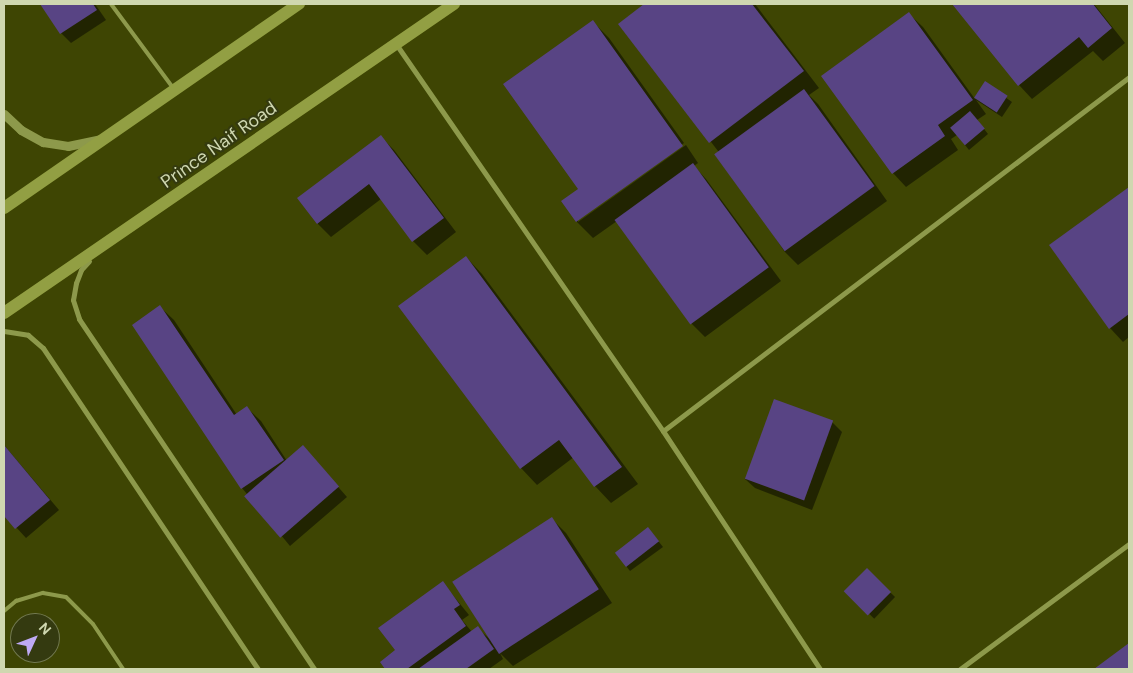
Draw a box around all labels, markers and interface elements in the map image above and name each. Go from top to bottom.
street label: Prince Naif Road [157,97,281,193]
north arrow [10,613,60,663]
text: N [35,619,55,638]

